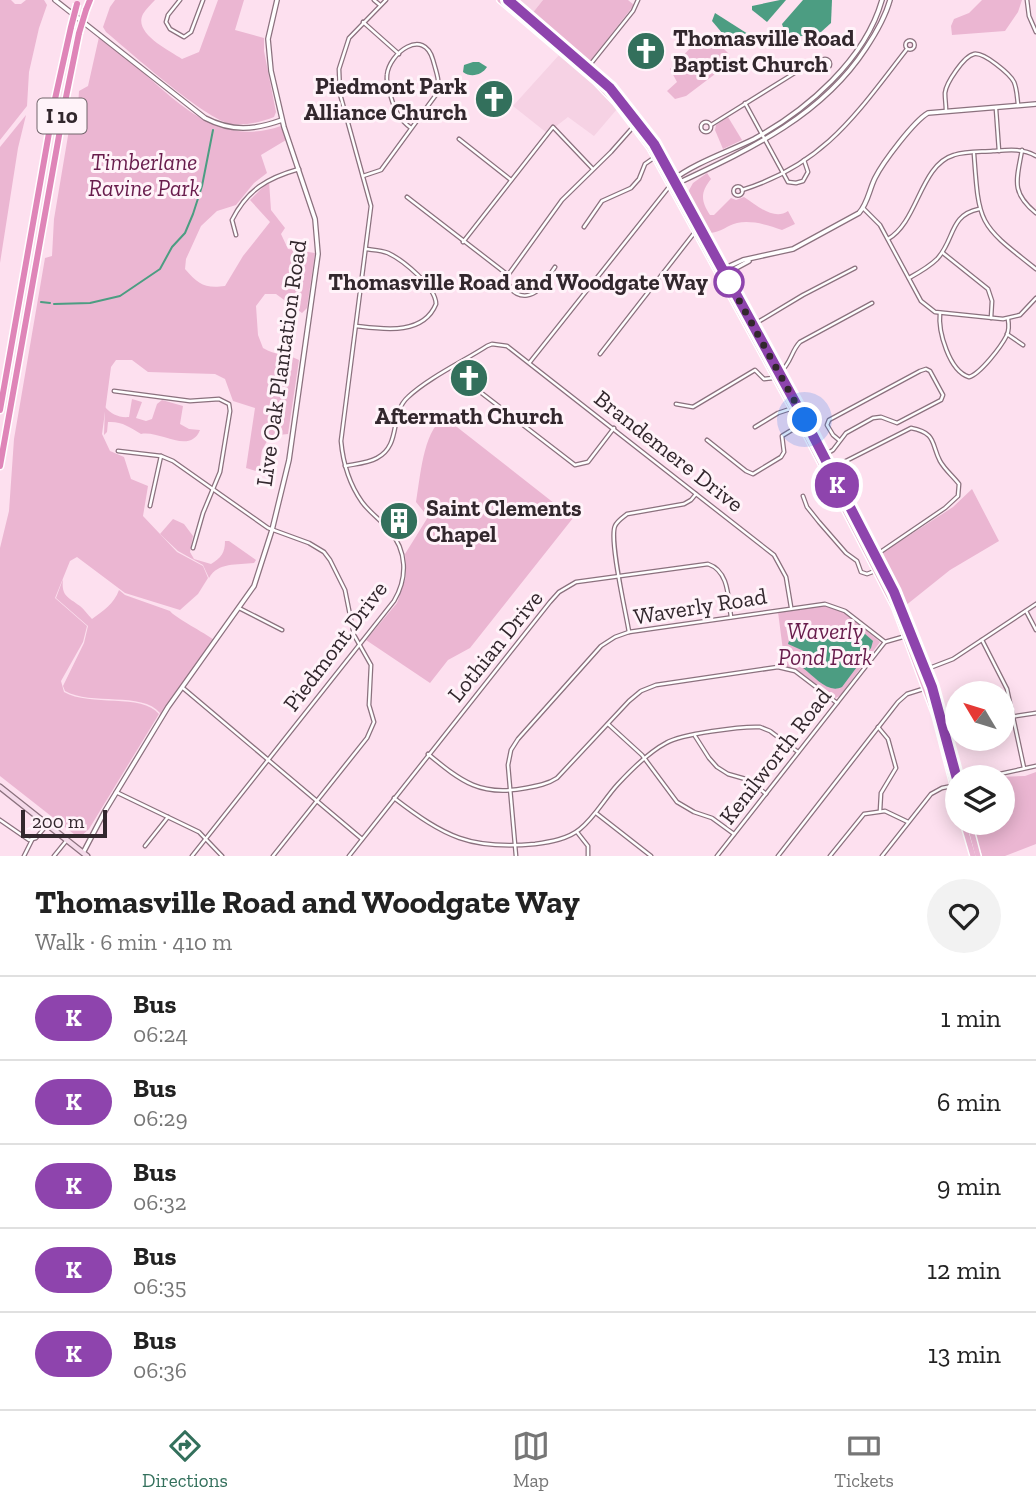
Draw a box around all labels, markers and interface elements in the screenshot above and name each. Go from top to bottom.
place label: Thomasville Road Baptist Church [673,24,855,78]
church icon: Thomasville Road Baptist Church [625,30,667,72]
place label: Piedmont Park Alliance Church [304,72,468,126]
church icon: Piedmont Park Alliance Church [473,78,515,120]
road number: I 10 [38,99,86,134]
park label: Timberlane Ravine Park [88,148,200,202]
street label: Live Oak Plantation Road [250,237,312,488]
marker: Thomasville Road and Woodgate Way [714,267,744,297]
place label: Thomasville Road and Woodgate Way [328,268,709,296]
church icon: Aftermath Church [448,357,490,399]
street label: Brandemere Drive [589,384,749,518]
place label: Aftermath Church [375,402,564,430]
your location [787,402,822,437]
line badge: K [814,462,860,508]
text: K [829,470,845,499]
place label: Saint Clements Chapel [426,494,582,548]
building icon: Saint Clements Chapel [378,500,420,542]
street label: Piedmont Drive [277,575,393,717]
street label: Waverly Road [631,582,769,630]
street label: Lothian Drive [441,584,549,708]
park label: Waverly Pond Park [778,617,872,671]
north arrow [945,681,1015,751]
map controls [945,681,1015,835]
street label: Kenilworth Road [713,682,837,830]
button: layers [945,765,1015,835]
scale bar [21,807,107,839]
text: 200 m [32,810,84,833]
button: heart [927,879,1001,953]
text: Thomasville Road and Woodgate Way [35,882,580,921]
text: Walk · 6 min · 410 m [35,928,232,956]
text: Bus [133,988,176,1020]
text: 1 min [940,1002,1001,1034]
text: K [65,1003,82,1032]
text: 06:24 [133,1020,188,1048]
text: Bus [133,1072,176,1104]
text: 6 min [937,1086,1001,1118]
text: K [65,1087,82,1116]
text: 06:29 [133,1104,188,1132]
text: Bus [133,1156,176,1188]
text: 9 min [937,1170,1001,1202]
text: K [65,1171,82,1200]
text: 06:32 [133,1188,187,1216]
text: Bus [133,1240,176,1272]
text: 12 min [927,1254,1001,1286]
text: K [65,1255,82,1284]
text: 06:35 [133,1272,187,1300]
text: Bus [133,1324,176,1356]
text: 13 min [928,1338,1001,1370]
text: K [65,1339,82,1368]
text: 06:36 [133,1356,187,1384]
tab: Directions [142,1427,228,1492]
tab: Map [512,1427,550,1492]
tab: Tickets [834,1427,894,1492]

